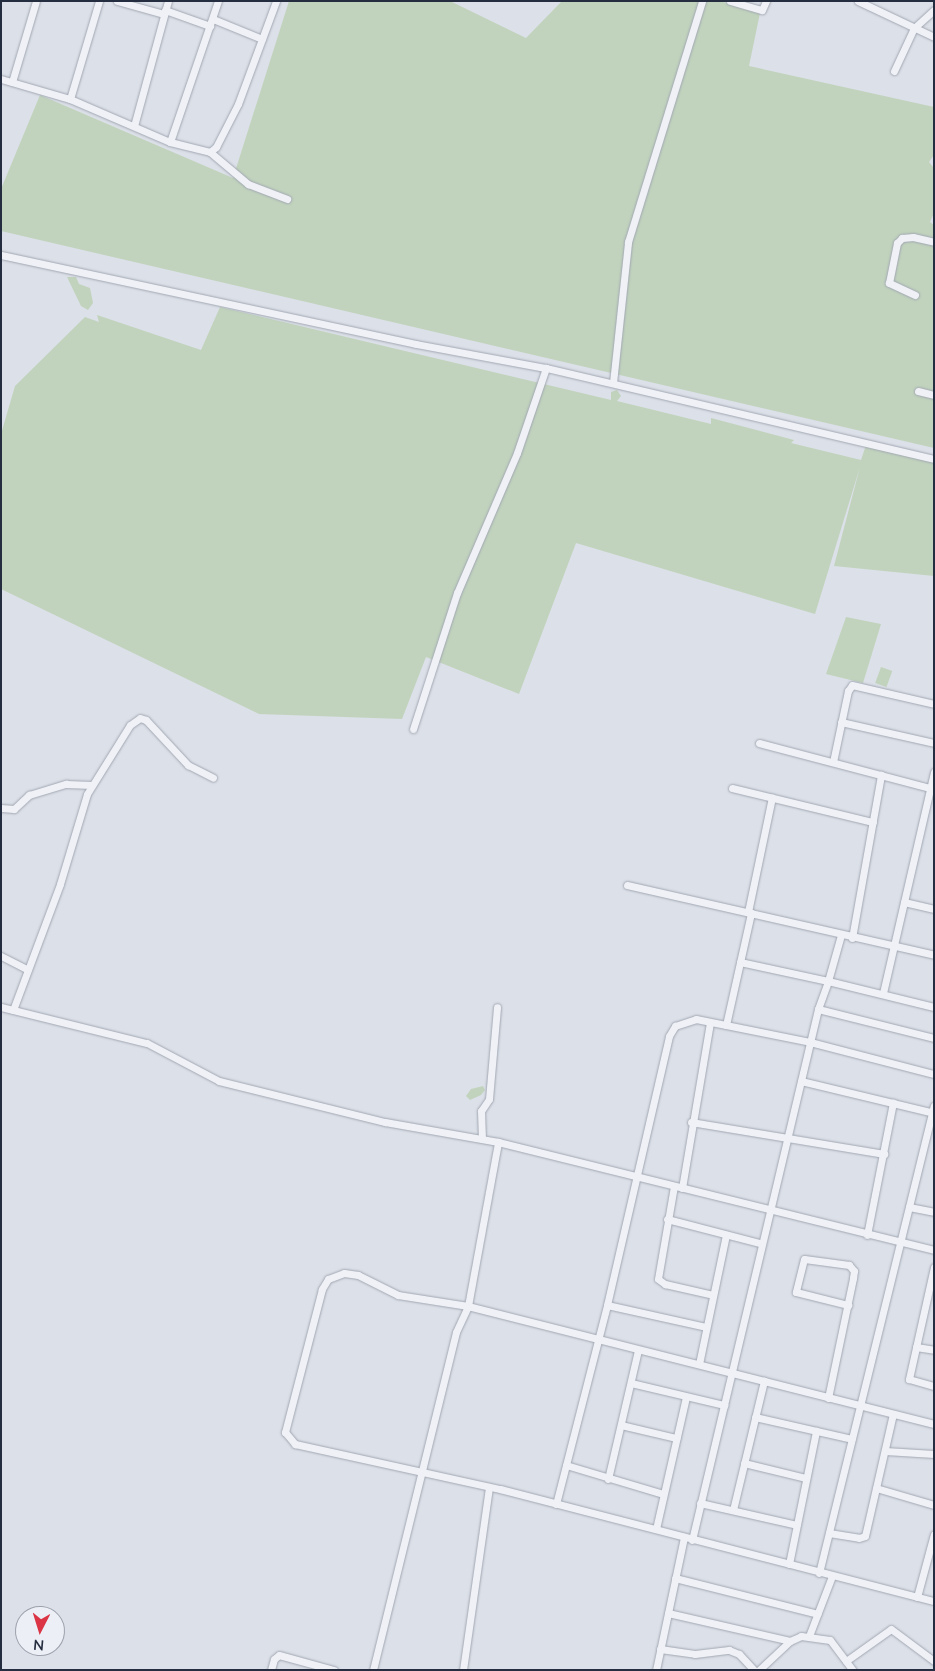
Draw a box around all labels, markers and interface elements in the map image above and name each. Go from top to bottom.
north arrow [15,1606,65,1656]
text: N [33,1637,45,1654]

